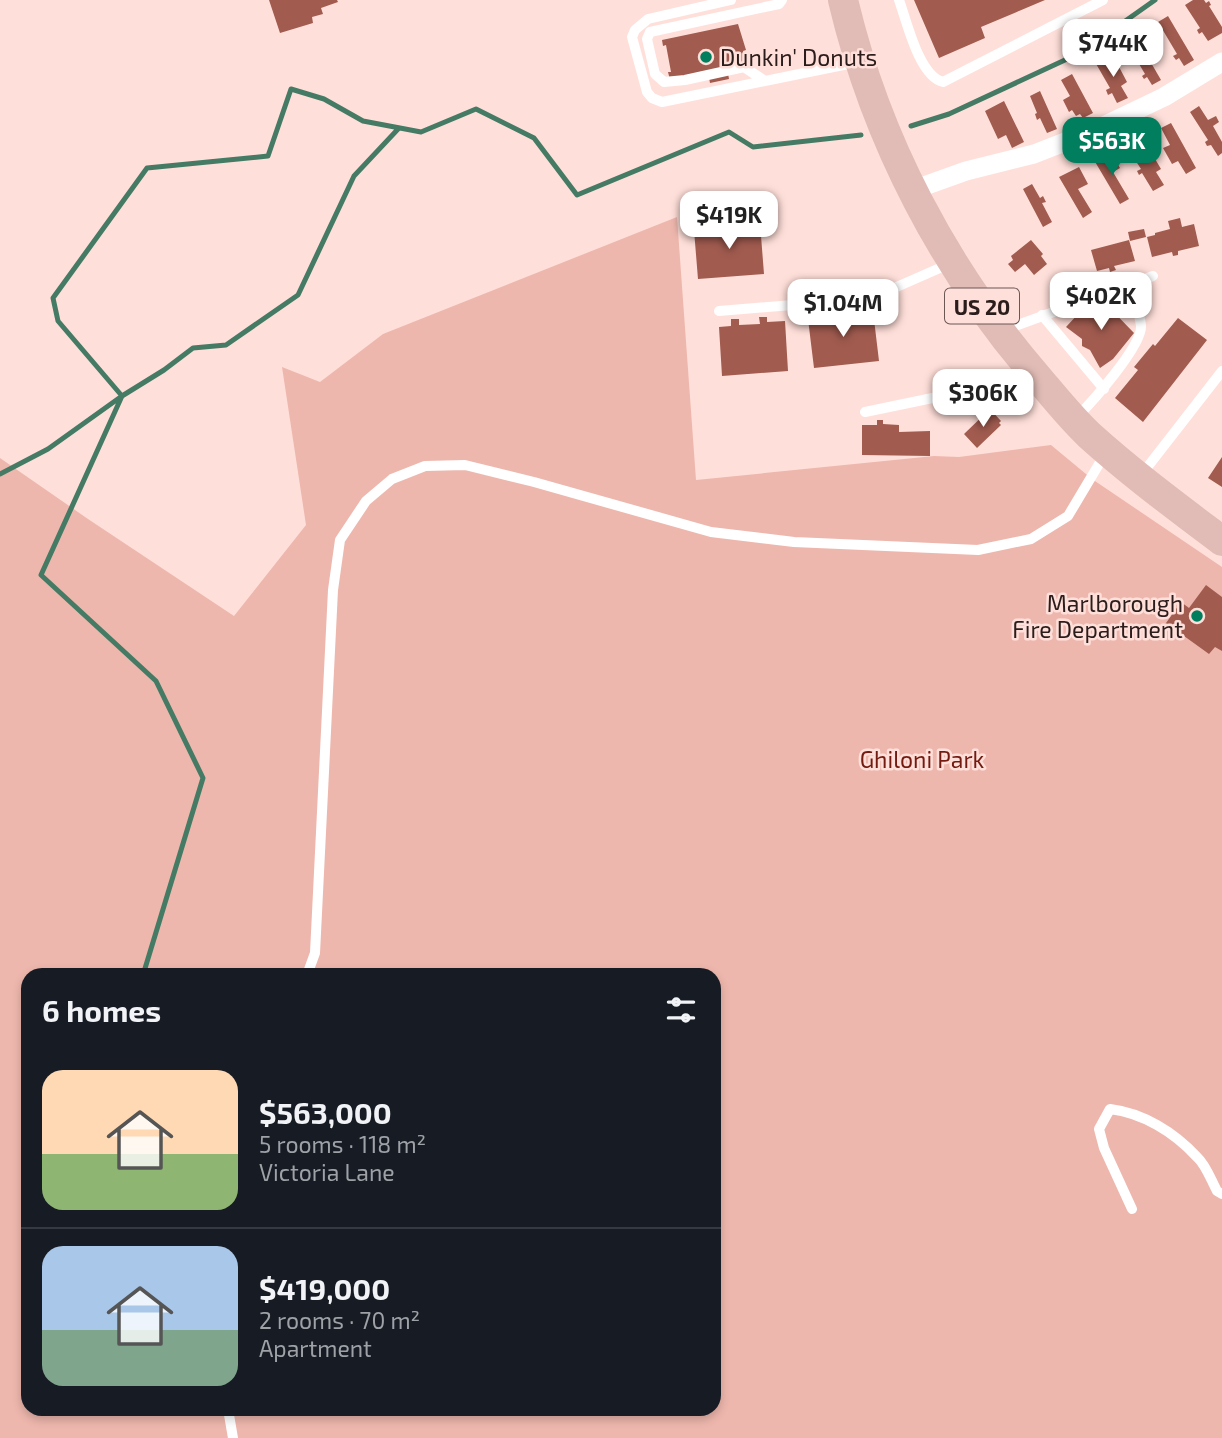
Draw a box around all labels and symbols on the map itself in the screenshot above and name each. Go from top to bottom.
pin: $744K [1064,20,1162,79]
place label: Dunkin' Donuts [720,43,877,71]
marker: Dunkin' Donuts [698,49,714,65]
pin: $563K [1063,118,1161,177]
pin: $419K [680,191,778,251]
pin: $402K [1052,272,1150,332]
pin: $1.04M [786,280,900,339]
road number: US 20 [945,288,1019,324]
pin: $306K [934,370,1032,429]
place label: Marlborough Fire Department [1012,589,1183,643]
marker: Marlborough Fire Department [1189,608,1205,624]
park label: Ghiloni Park [860,745,985,773]

